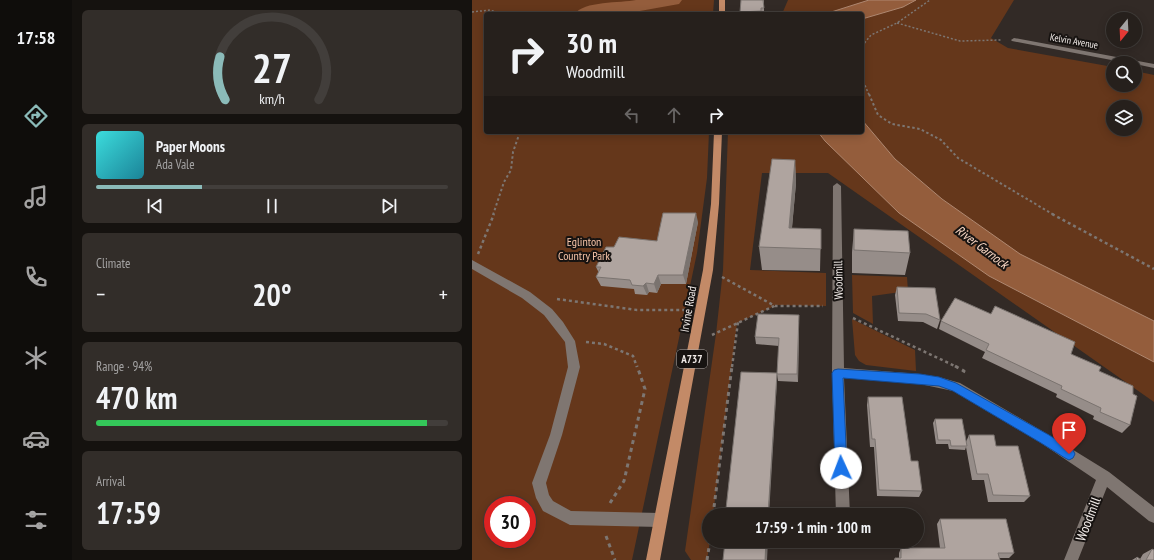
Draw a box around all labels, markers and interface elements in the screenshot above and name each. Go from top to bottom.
north arrow [1106,12,1142,48]
map controls [1106,12,1142,136]
text: 30 m [566,24,617,61]
text: 17:58 [17,26,55,49]
icon: right [500,28,552,80]
street label: Kelvin Avenue [1049,30,1099,52]
text: 27 [252,41,292,94]
button: search [1106,56,1142,92]
text: Woodmill [566,60,625,83]
text: km/h [259,89,285,108]
button: layers [1106,100,1142,136]
icon: directions [22,102,50,130]
icon: left [621,104,643,126]
icon: ahead [663,104,685,126]
icon: right [705,104,727,126]
text: Paper Moons [156,137,225,156]
text: Ada Vale [156,156,195,173]
icon: music [22,183,50,211]
icon: previous [144,195,166,217]
icon: pause [261,195,283,217]
icon: next [378,195,400,217]
water label: River Garnock [952,222,1013,274]
park label: Eglinton Country Park [558,234,610,263]
text: Climate [96,255,130,272]
street label: Woodmill [830,260,846,300]
icon: phone [22,263,50,291]
text: 20° [252,275,292,314]
text: − [96,280,105,308]
text: + [439,280,448,308]
street label: Irvine Road [677,285,699,333]
icon: climate [22,344,50,372]
road number: A737 [677,350,707,368]
text: Range · 94% [96,358,152,375]
text: 470 km [96,378,177,417]
pin [1052,413,1086,454]
icon: arrive [1058,419,1080,441]
icon: car [22,425,50,453]
position arrow [820,447,862,489]
text: Arrival [96,473,125,490]
text: 17:59 [96,493,161,532]
street label: Woodmill [1071,494,1105,544]
speed limit sign: 30 [484,496,536,548]
icon: filters [22,506,50,534]
text: 17:59 · 1 min · 100 m [755,518,871,537]

